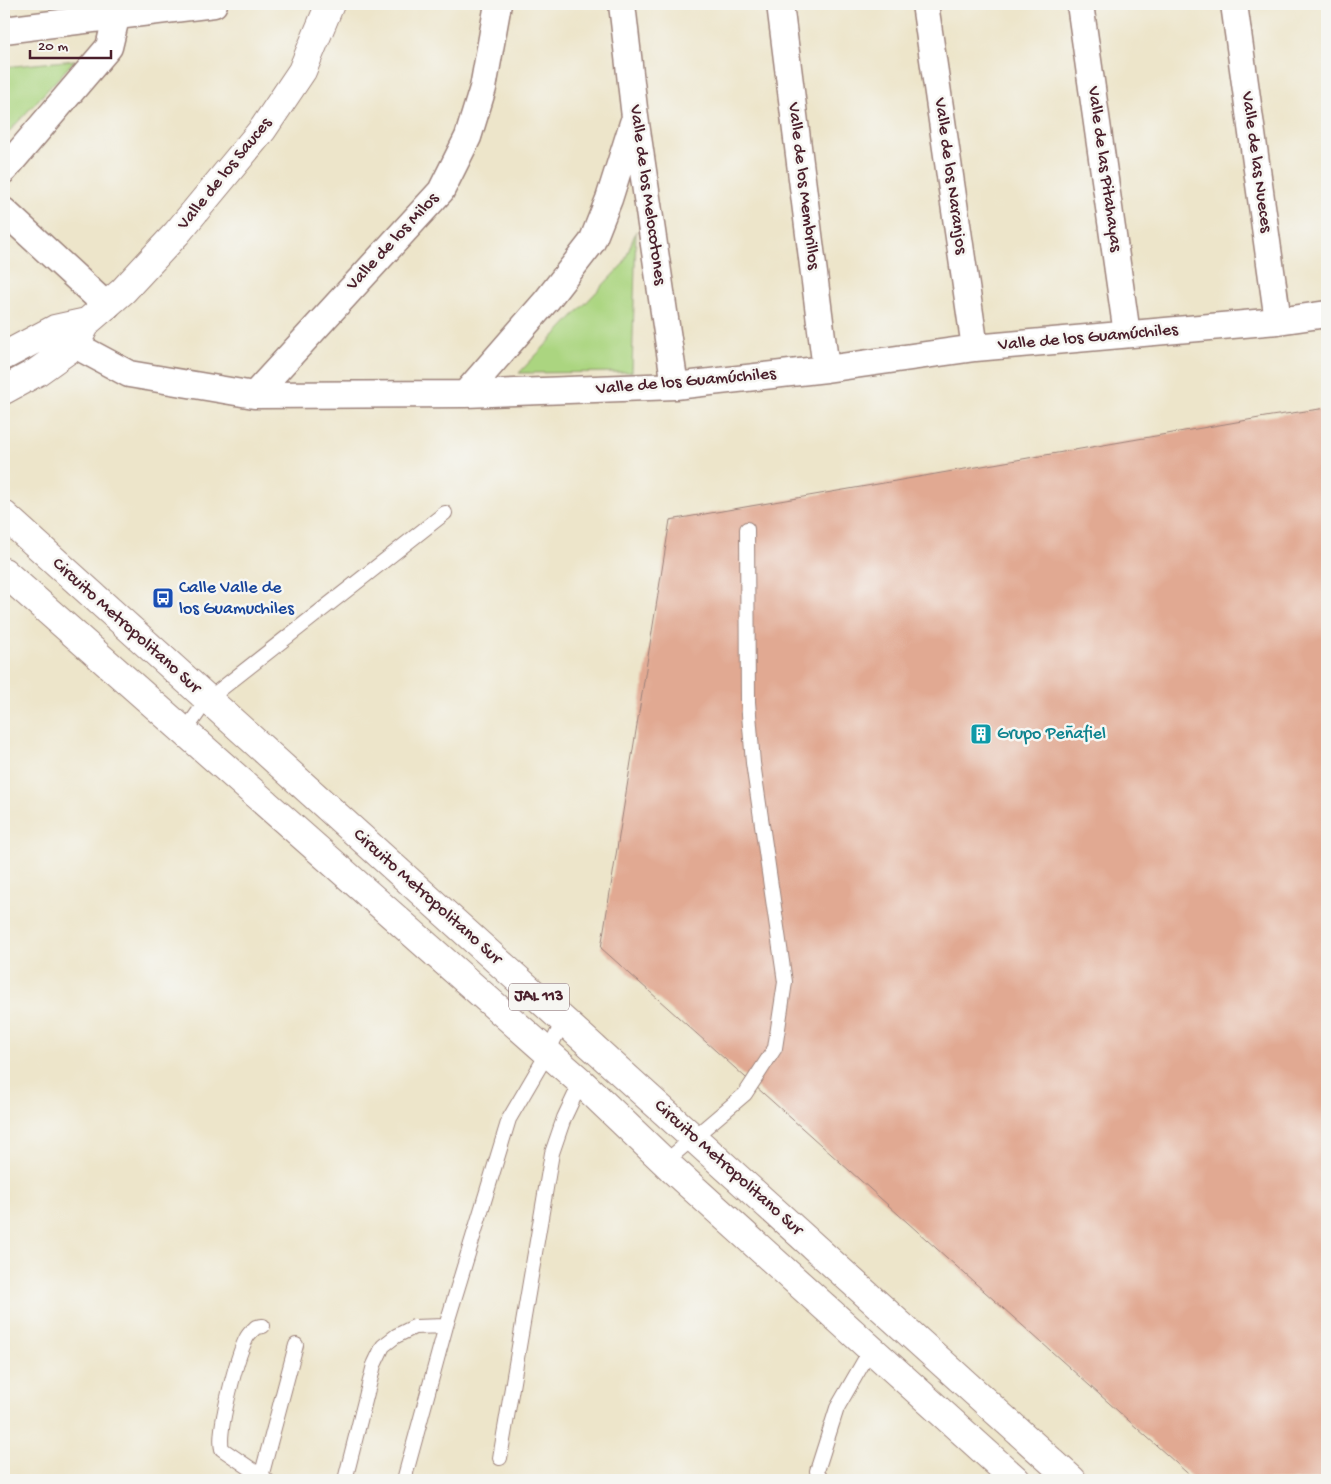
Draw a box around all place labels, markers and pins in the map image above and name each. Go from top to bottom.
place label: Calle Valle de los Guamuchiles [179,578,295,620]
bus stop icon: Calle Valle de los Guamuchiles [151,586,175,610]
building icon: Grupo Peñafiel [969,722,993,746]
place label: Grupo Peñafiel [997,724,1106,745]

